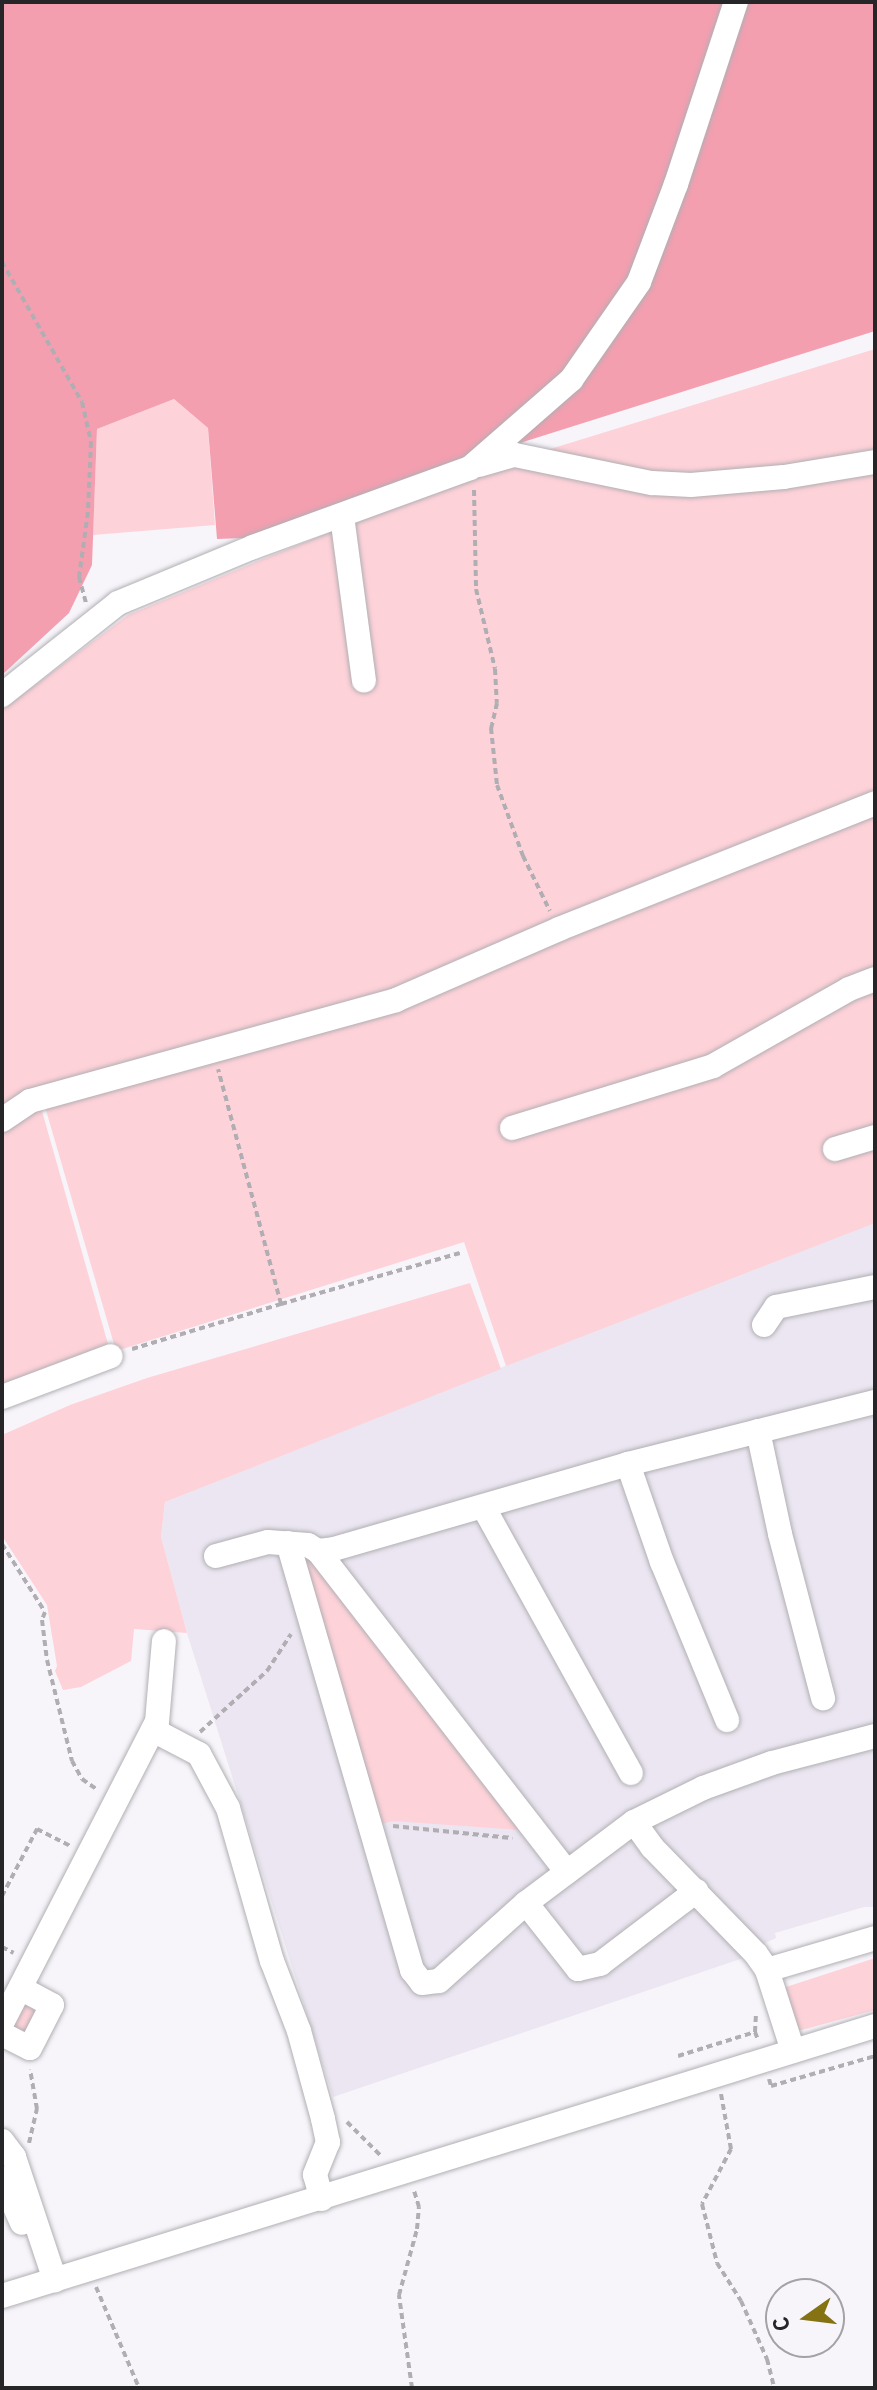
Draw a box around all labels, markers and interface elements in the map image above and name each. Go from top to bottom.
north arrow [765,2278,845,2358]
text: С [768,2313,798,2334]

